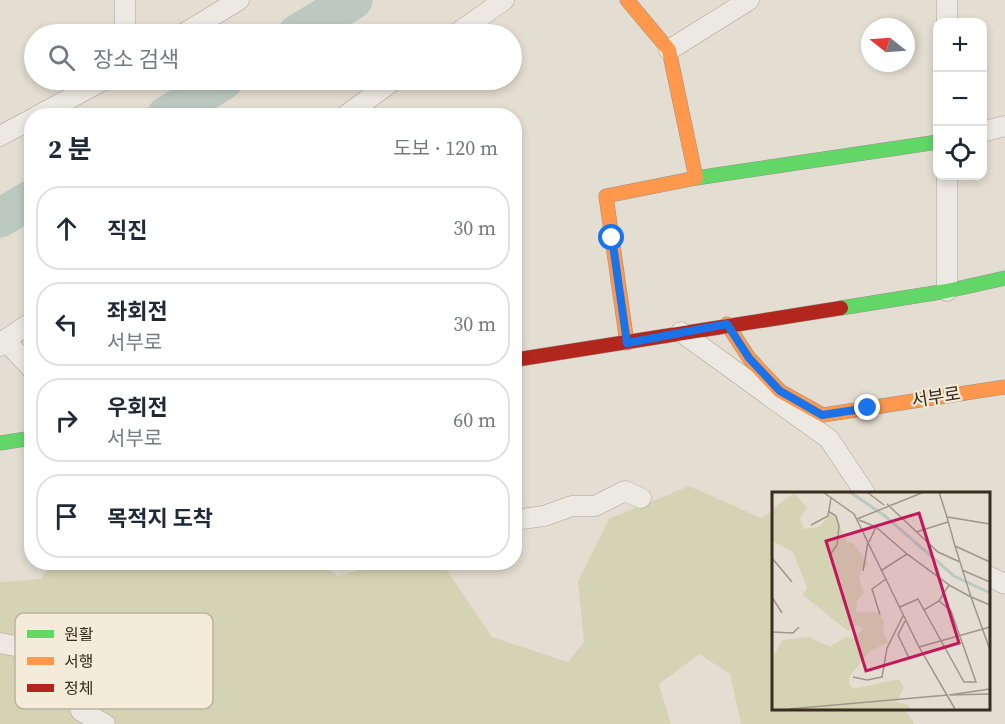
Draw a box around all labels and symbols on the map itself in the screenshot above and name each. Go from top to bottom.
north arrow [861,18,915,72]
route start [598,224,624,250]
street label: 서부로 [909,380,962,413]
route end [854,394,880,420]
inset map [772,492,990,709]
legend [15,613,213,709]
text: 원활 [64,623,94,645]
text: 서행 [64,650,93,672]
text: 정체 [64,677,93,699]

